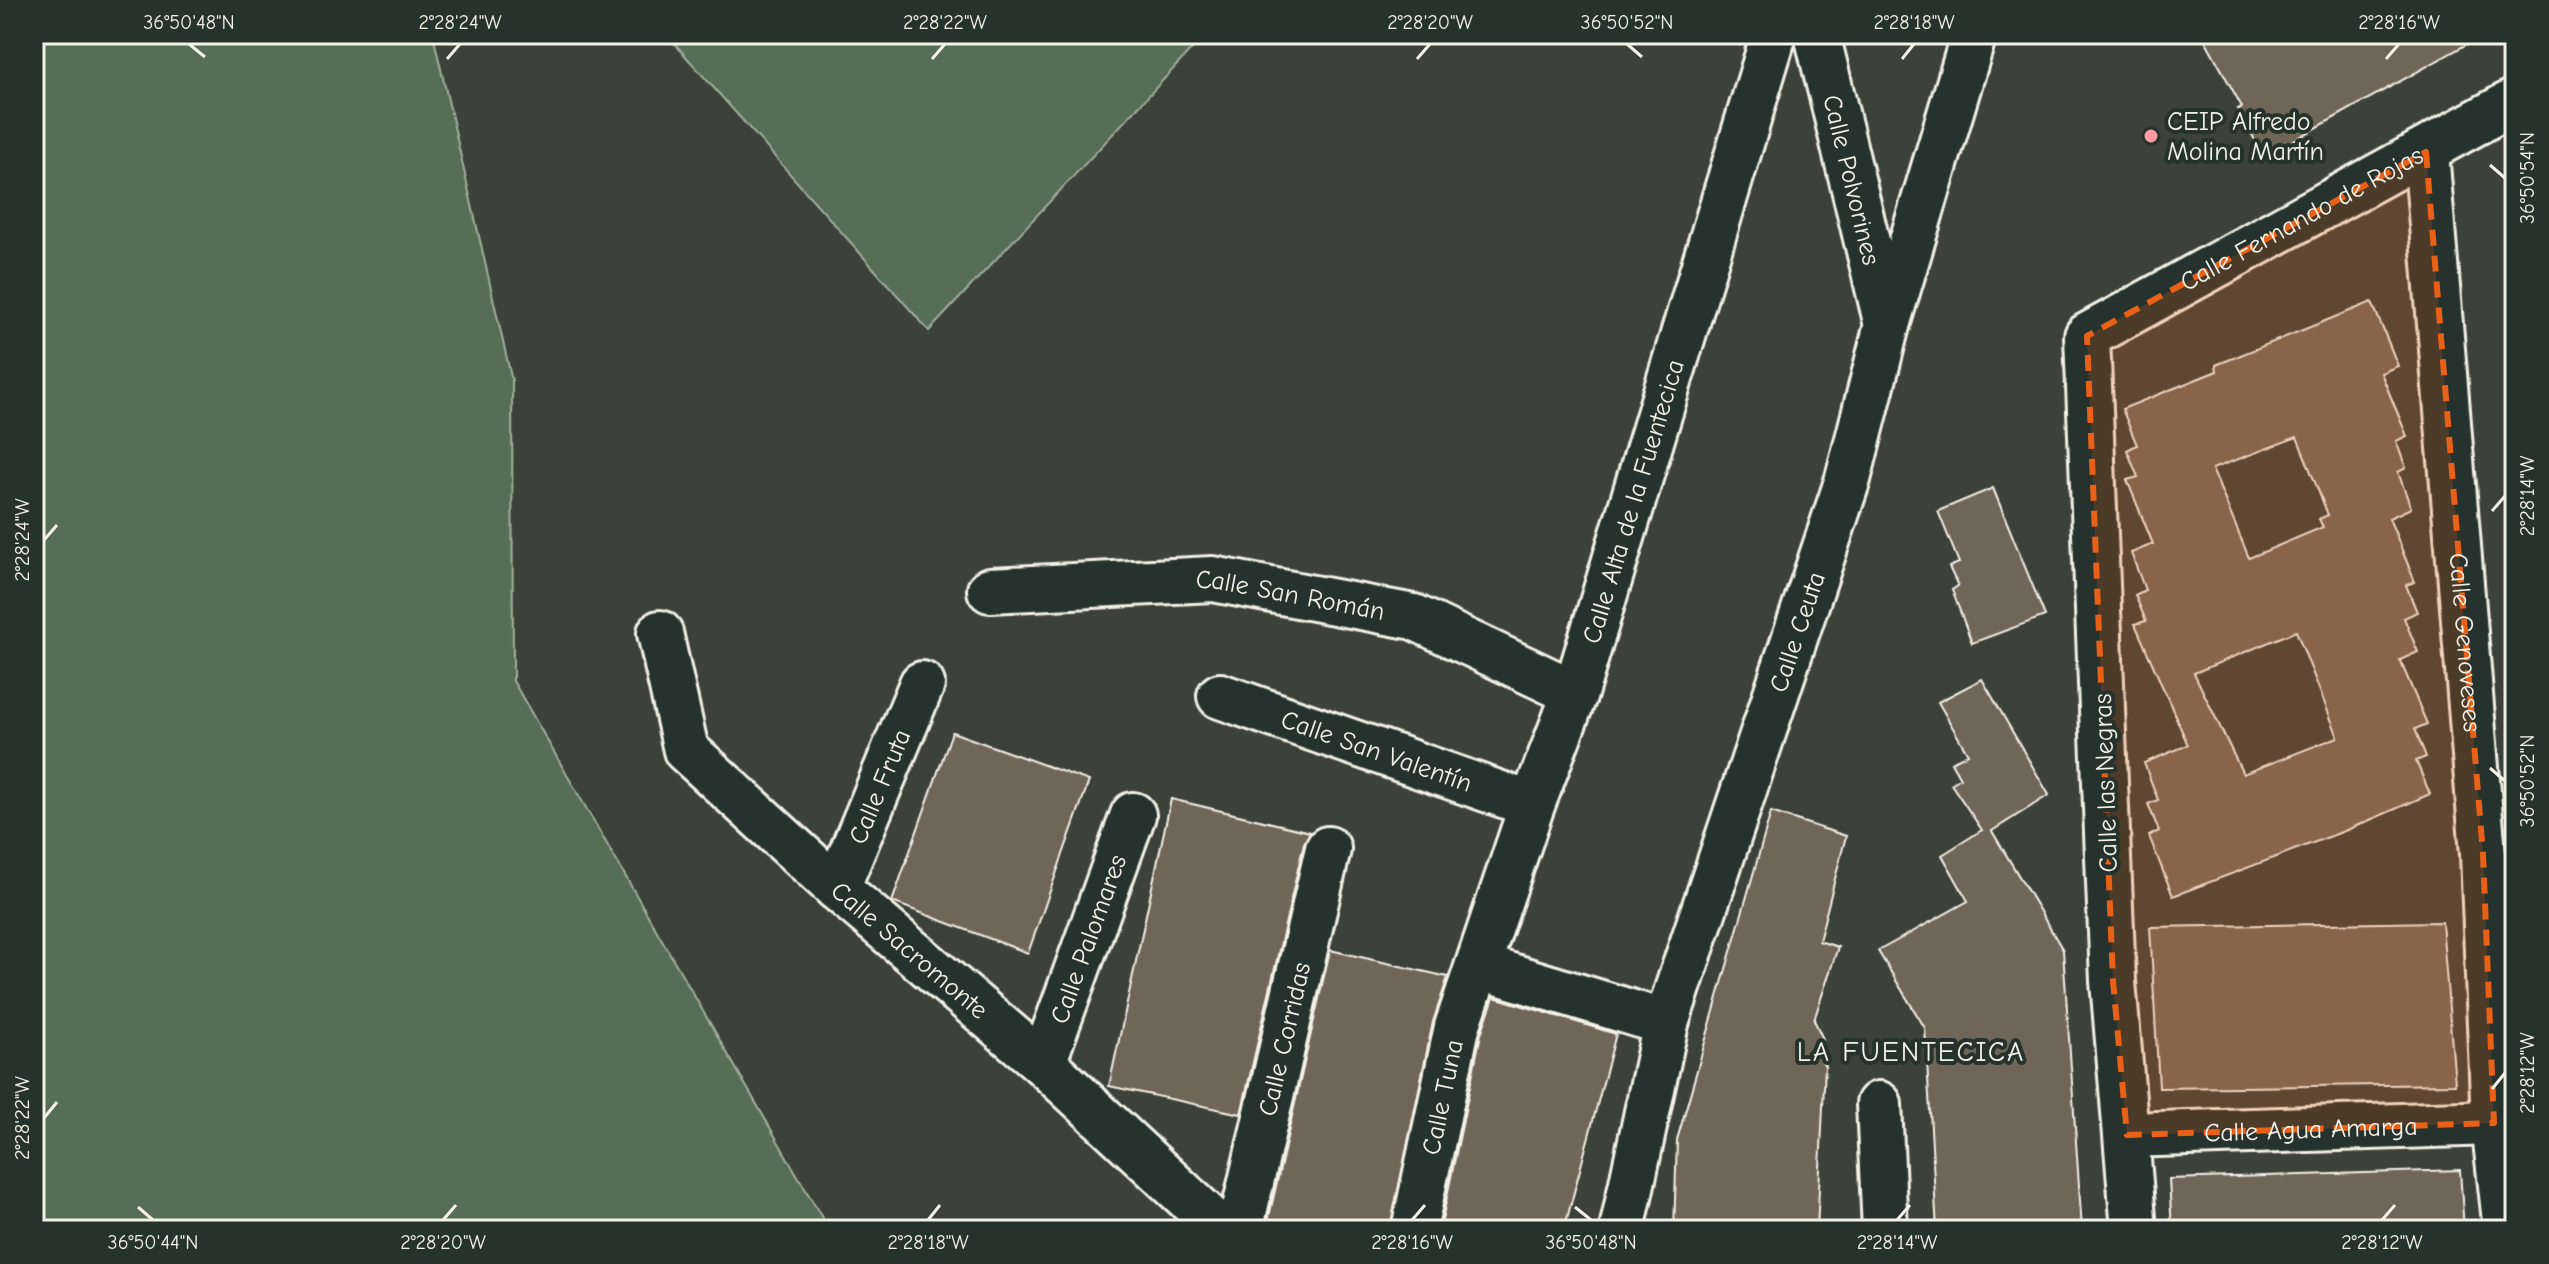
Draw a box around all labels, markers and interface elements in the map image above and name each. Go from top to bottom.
text: 36°50'48"N [143,11,235,34]
text: 2°28'24"W [419,11,502,34]
text: 2°28'22"W [903,11,988,34]
text: 2°28'20"W [1387,11,1473,34]
text: 36°50'52"N [1581,11,1673,34]
text: 2°28'18"W [1873,11,1955,34]
text: 2°28'16"W [2358,11,2440,34]
street label: Calle Polvorines [1816,92,1886,268]
place label: CEIP Alfredo Molina Martín [2167,107,2324,167]
marker: CEIP Alfredo Molina Martín [2142,127,2160,145]
text: 36°50'54"N [2516,132,2539,224]
street label: Calle Fernando de Rojas [2175,140,2429,298]
street label: Calle Alta de la Fuentecica [1577,356,1691,647]
text: 2°28'14"W [2516,455,2539,536]
text: 2°28'24"W [11,498,34,581]
street label: Calle Genoveses [2443,552,2487,733]
street label: Calle San Román [1195,565,1387,627]
street label: Calle Ceuta [1764,568,1832,696]
street label: Calle las Negras [2088,693,2124,873]
street label: Calle San Valentín [1277,705,1476,799]
street label: Calle Fruta [843,725,917,849]
text: 36°50'52"N [2516,735,2539,827]
street label: Calle Palomares [1045,851,1133,1028]
street label: Calle Sacromonte [825,876,994,1025]
street label: Calle Corridas [1253,959,1317,1119]
text: 2°28'12"W [2516,1032,2539,1114]
district label: LA FUENTECICA [1797,1036,2025,1068]
street label: Calle Tuna [1416,1037,1470,1158]
text: 2°28'22"W [11,1075,34,1160]
street label: Calle Agua Amarga [2204,1112,2418,1148]
text: 36°50'44"N [108,1231,198,1254]
text: 2°28'20"W [400,1231,486,1254]
text: 2°28'18"W [887,1231,969,1254]
text: 2°28'16"W [1371,1231,1453,1254]
text: 36°50'48"N [1545,1231,1637,1254]
text: 2°28'14"W [1857,1231,1938,1254]
text: 2°28'12"W [2341,1231,2423,1254]

